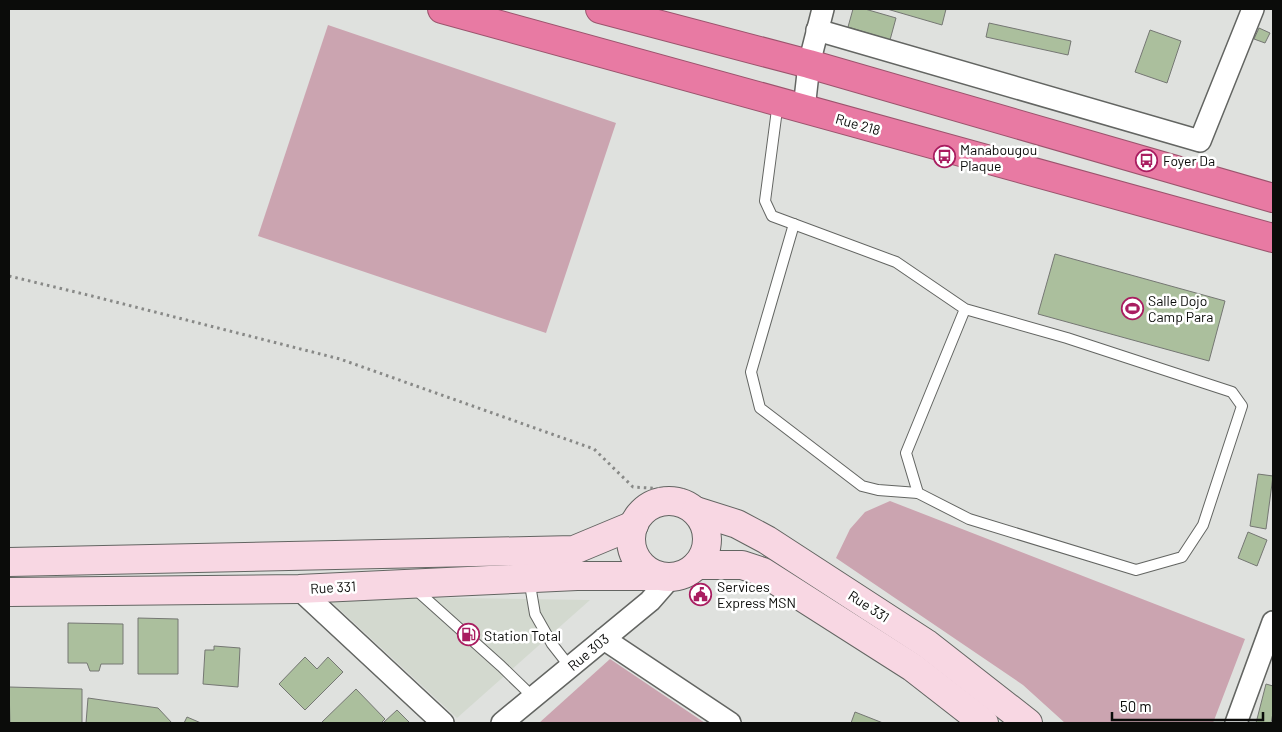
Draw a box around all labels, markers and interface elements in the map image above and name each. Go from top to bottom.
street label: Rue 218 [834,110,882,138]
place label: Manabougou Plaque [960,141,1037,174]
bus stop icon: Manabougou Plaque [932,145,956,169]
bus stop icon: Foyer Da [1135,148,1159,172]
place label: Foyer Da [1163,152,1215,169]
place label: Salle Dojo Camp Para [1148,292,1213,325]
sports icon: Salle Dojo Camp Para [1120,296,1144,320]
street label: Rue 331 [310,577,356,597]
place label: Services Express MSN [717,578,796,611]
public building icon: Services Express MSN [689,582,713,606]
street label: Rue 331 [845,586,893,626]
fuel station icon: Station Total [456,623,480,647]
place label: Station Total [484,627,561,644]
street label: Rue 303 [564,630,612,674]
scale bar [1112,690,1263,722]
text: 50 m [1120,697,1152,715]

